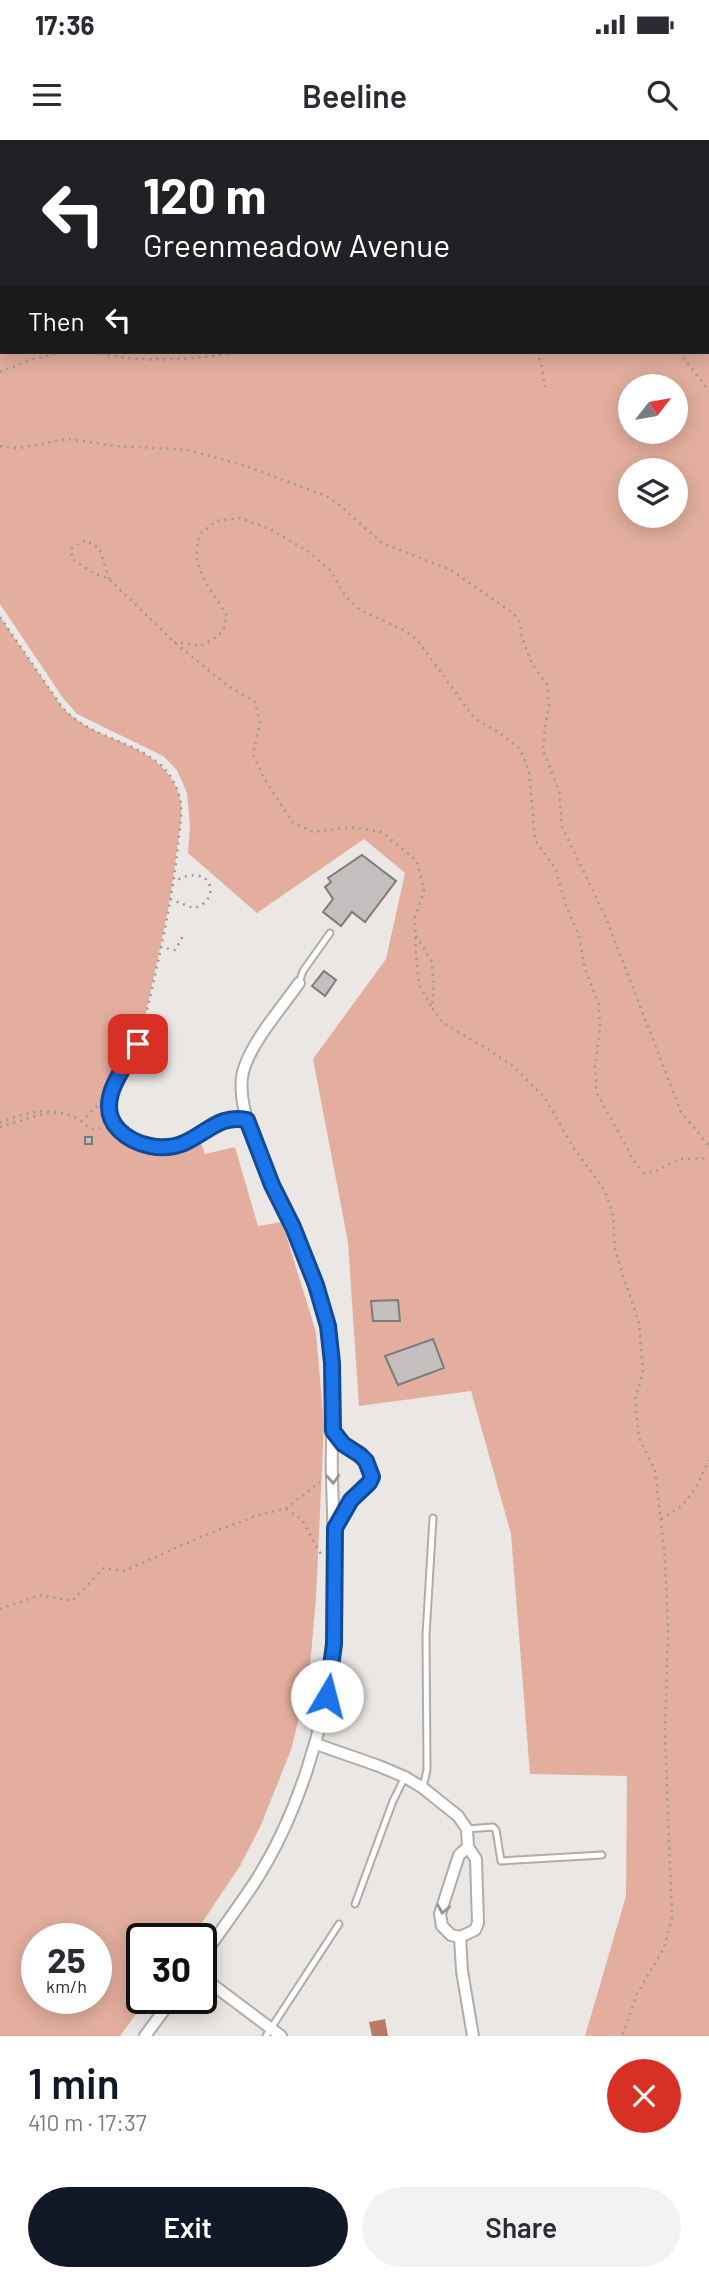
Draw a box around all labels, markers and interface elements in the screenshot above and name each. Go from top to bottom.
text: 17:36 [35,9,95,40]
icon: menu [28,76,66,114]
text: Beeline [302,76,407,114]
icon: search [643,76,681,114]
text: 120 m [143,165,266,224]
icon: left [28,168,119,259]
text: Greenmeadow Avenue [143,225,450,263]
icon: left [99,301,137,339]
text: Then [28,305,85,336]
north arrow [618,374,688,444]
map controls [618,374,688,528]
button: layers [618,458,688,528]
pin [108,1014,168,1074]
icon: arrive [119,1025,157,1063]
one-way arrow [325,1474,340,1485]
position arrow [290,1659,364,1733]
one-way arrow [437,1903,452,1915]
speed limit sign: 30 [126,1923,217,2014]
text: 25 [47,1938,86,1980]
text: km/h [46,1975,87,1997]
text: 1 min [28,2057,120,2107]
button: close [607,2059,681,2133]
text: 410 m · 17:37 [28,2108,147,2136]
button: Exit [28,2187,348,2267]
button: Share [362,2187,681,2267]

